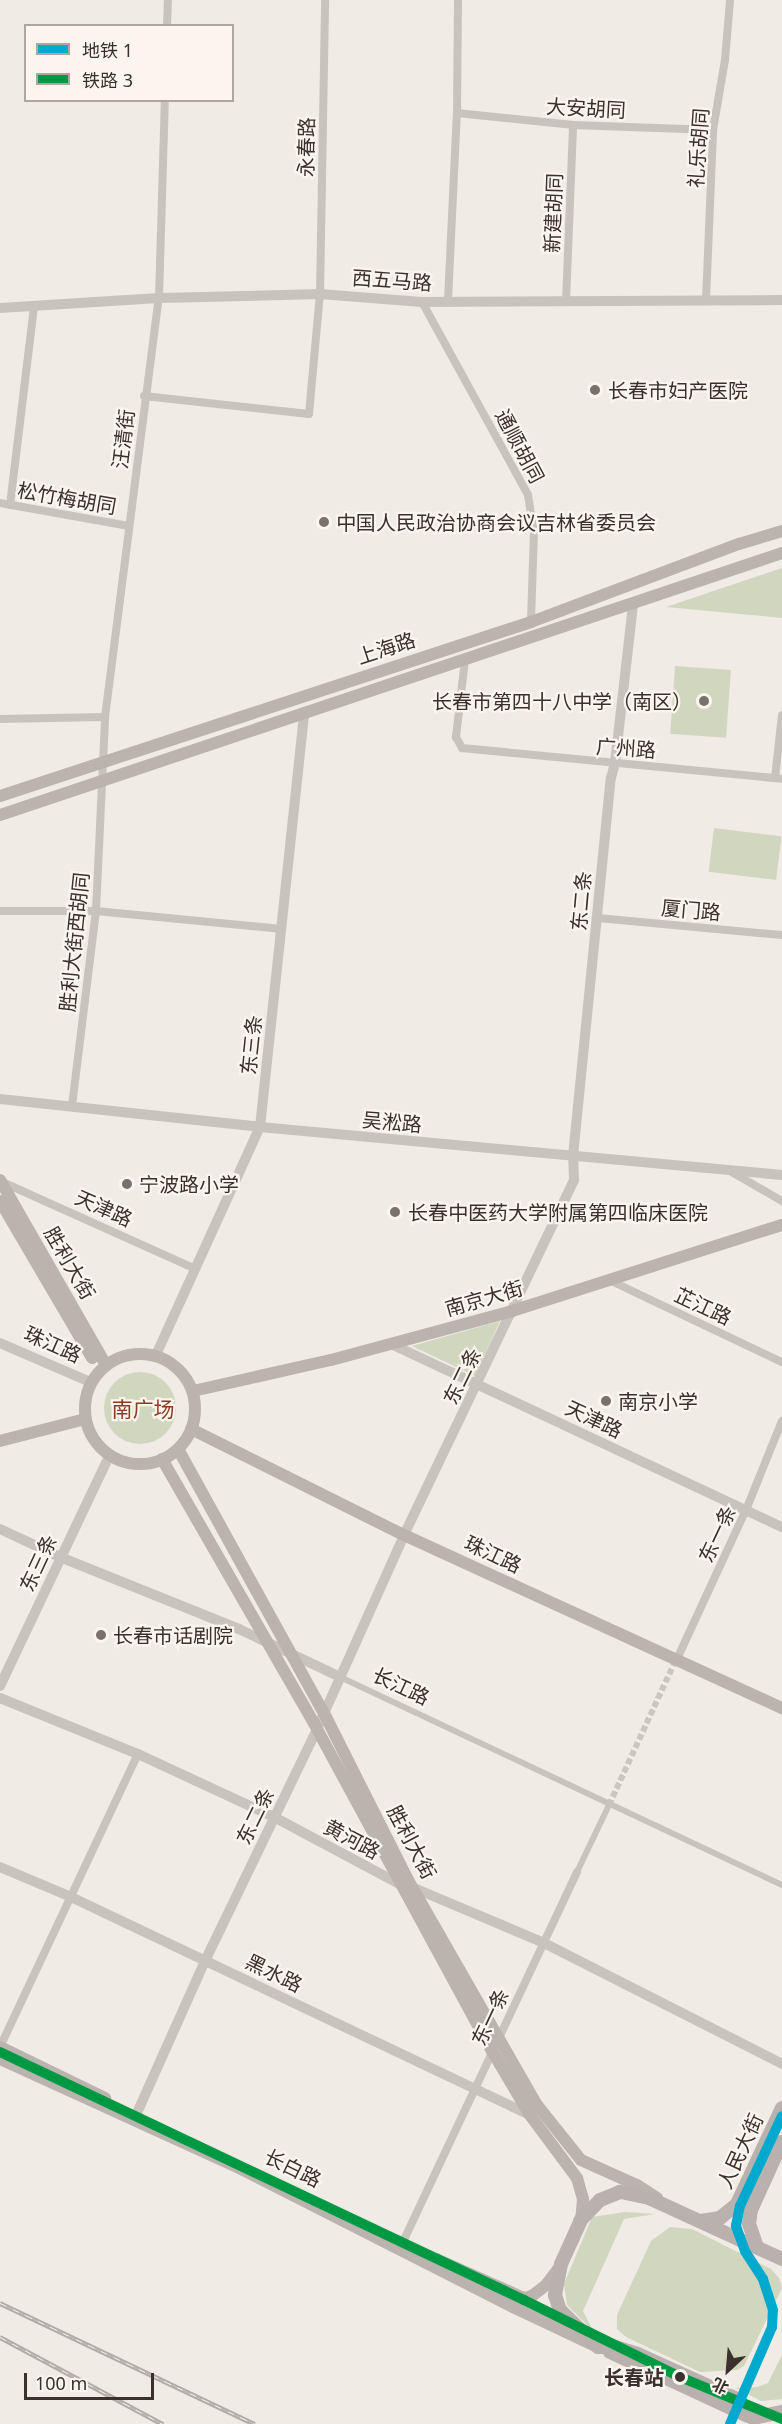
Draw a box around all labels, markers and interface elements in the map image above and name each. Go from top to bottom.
legend [24,24,234,102]
text: 地铁 1 [82,38,133,62]
text: 铁路 3 [82,68,133,92]
street label: 大安胡同 [545,94,627,122]
street label: 礼乐胡同 [683,107,713,189]
street label: 永春路 [293,117,319,177]
street label: 新建胡同 [540,173,566,253]
street label: 西五马路 [351,265,433,295]
place label: 长春市妇产医院 [608,378,748,402]
marker: 长春市妇产医院 [586,381,604,399]
street label: 通顺胡同 [491,405,549,487]
street label: 汪清街 [107,408,139,470]
street label: 松竹梅胡同 [16,477,118,519]
place label: 中国人民政治协商会议吉林省委员会 [336,510,656,534]
marker: 中国人民政治协商会议吉林省委员会 [317,515,331,529]
street label: 上海路 [354,627,418,669]
place label: 长春市第四十八中学（南区） [432,689,692,713]
marker: 长春市第四十八中学（南区） [697,694,711,708]
street label: 广州路 [595,734,657,762]
street label: 东二条 [566,870,596,932]
street label: 胜利大街西胡同 [55,871,93,1013]
street label: 厦门路 [660,895,722,925]
street label: 东三条 [236,1014,266,1076]
street label: 吴淞路 [361,1107,423,1137]
place label: 宁波路小学 [139,1172,239,1196]
marker: 宁波路小学 [120,1177,134,1191]
street label: 天津路 [72,1185,136,1231]
place label: 长春中医药大学附属第四临床医院 [408,1200,708,1224]
marker: 长春中医药大学附属第四临床医院 [386,1203,404,1221]
street label: 胜利大街 [40,1222,100,1304]
street label: 南京大街 [442,1275,526,1321]
street label: 芷江路 [671,1282,735,1330]
street label: 珠江路 [21,1321,85,1367]
street label: 东二条 [438,1344,486,1408]
place label: 南京小学 [618,1389,698,1413]
marker: 南京小学 [599,1394,613,1408]
street label: 天津路 [562,1395,626,1443]
district label: 南广场 [112,1396,174,1422]
street label: 东一条 [693,1502,741,1566]
street label: 珠江路 [461,1530,525,1578]
street label: 东三条 [14,1531,62,1595]
place label: 长春市话剧院 [113,1623,233,1647]
marker: 长春市话剧院 [94,1628,108,1642]
street label: 长江路 [369,1662,433,1710]
street label: 东二条 [231,1784,279,1848]
street label: 胜利大街 [383,1801,441,1883]
street label: 黄河路 [320,1814,384,1864]
street label: 黑水路 [242,1949,306,1997]
street label: 东一条 [466,1985,514,2049]
street label: 人民大街 [712,2110,768,2192]
street label: 长白路 [261,2144,325,2192]
north arrow [698,2340,758,2400]
scale bar [27,2361,158,2399]
place label: 长春站 [604,2365,664,2389]
marker: 长春站 [669,2366,691,2388]
text: 100 m [35,2371,87,2395]
text: 北 [708,2373,732,2400]

